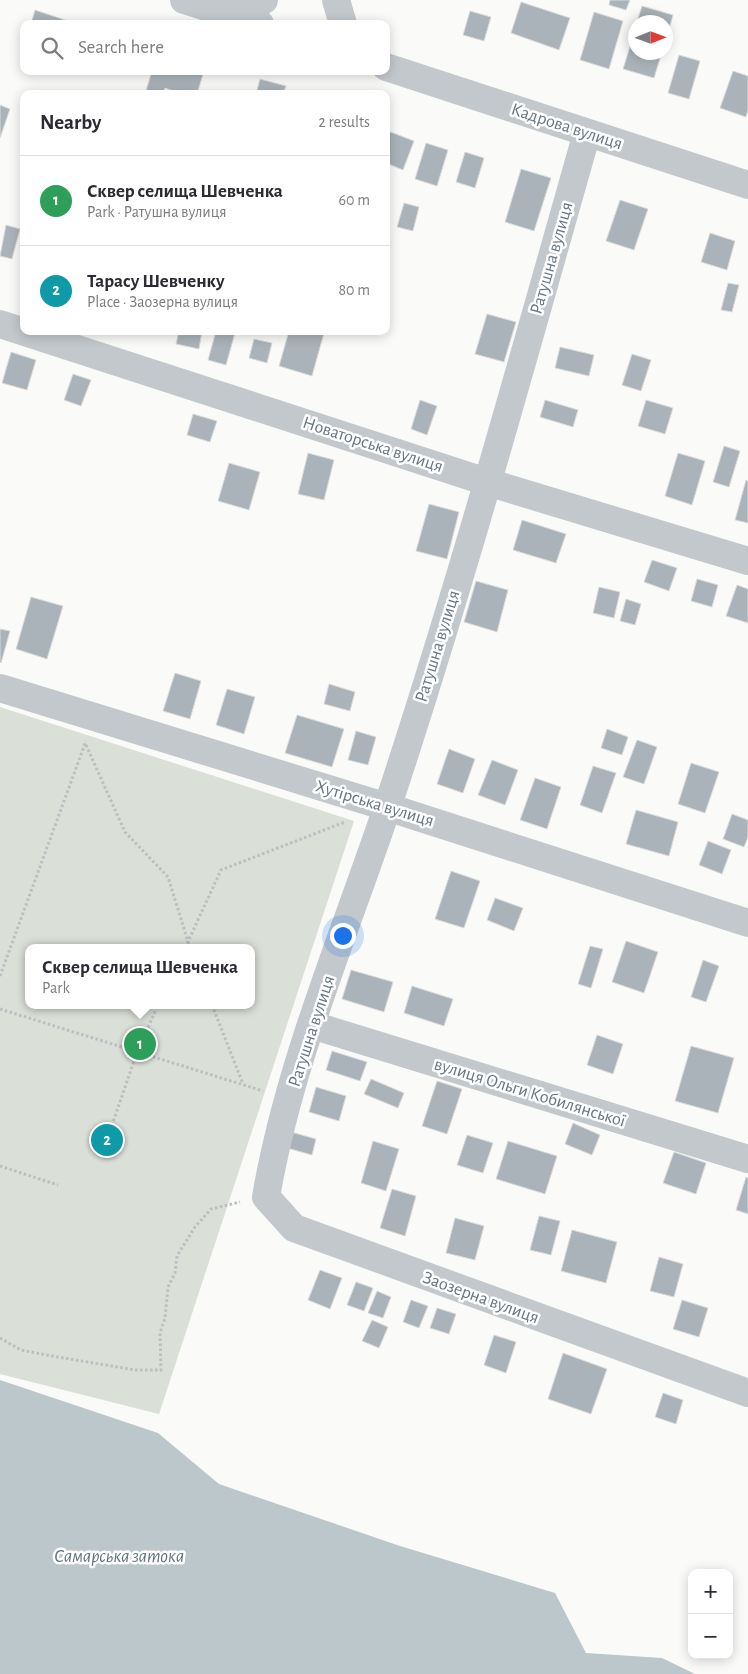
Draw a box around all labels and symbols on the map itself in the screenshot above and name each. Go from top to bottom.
north arrow [628,15,673,60]
street label: Кадрова вулиця [509,100,625,153]
street label: Ратушна вулиця [527,200,577,316]
street label: Новаторська вулиця [300,414,445,476]
street label: Ратушна вулиця [412,588,464,704]
street label: Хутірська вулиця [313,777,436,831]
your location [330,923,356,949]
street label: Ратушна вулиця [285,973,338,1089]
pin: 1 [124,1025,156,1063]
street label: вулиця Ольги Кобилянської [432,1054,628,1131]
pin: 2 [91,1121,123,1159]
street label: Заозерна вулиця [420,1269,541,1327]
water label: Самарська затока [54,1547,184,1566]

